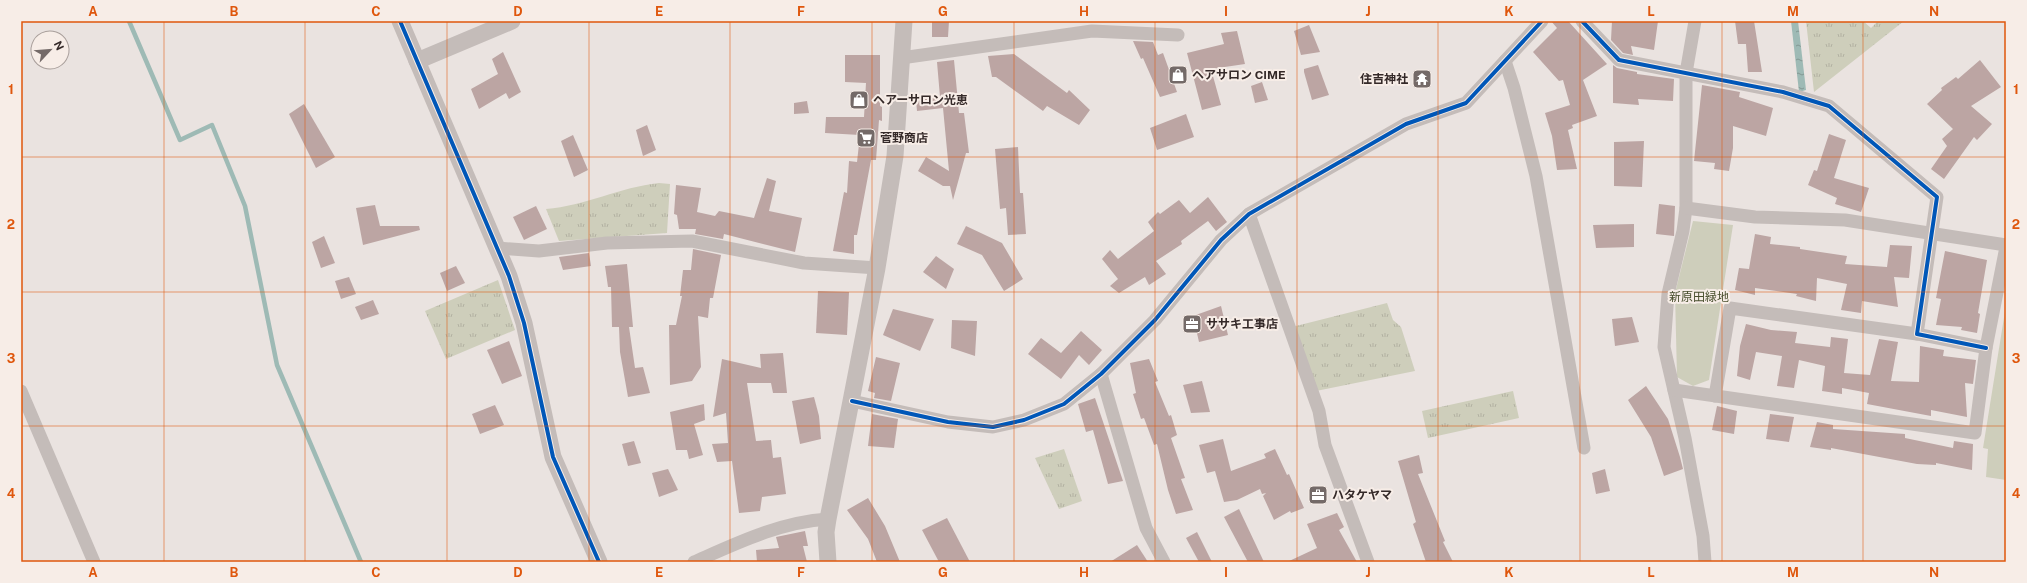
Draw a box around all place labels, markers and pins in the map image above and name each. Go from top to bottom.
shop icon: ヘアサロン CIME [1167,64,1189,86]
place label: ヘアサロン CIME [1192,68,1286,82]
temple icon: 住吉神社 [1411,68,1433,90]
place label: 住吉神社 [1360,72,1408,86]
shop icon: ヘアーサロン光恵 [848,89,870,111]
place label: ヘアーサロン光恵 [873,93,968,107]
supermarket icon: 菅野商店 [855,127,877,149]
place label: 菅野商店 [880,131,928,145]
office icon: ササキ工事店 [1181,313,1203,335]
place label: ササキ工事店 [1206,317,1278,331]
office icon: ハタケヤマ [1307,484,1329,506]
place label: ハタケヤマ [1332,488,1392,502]

